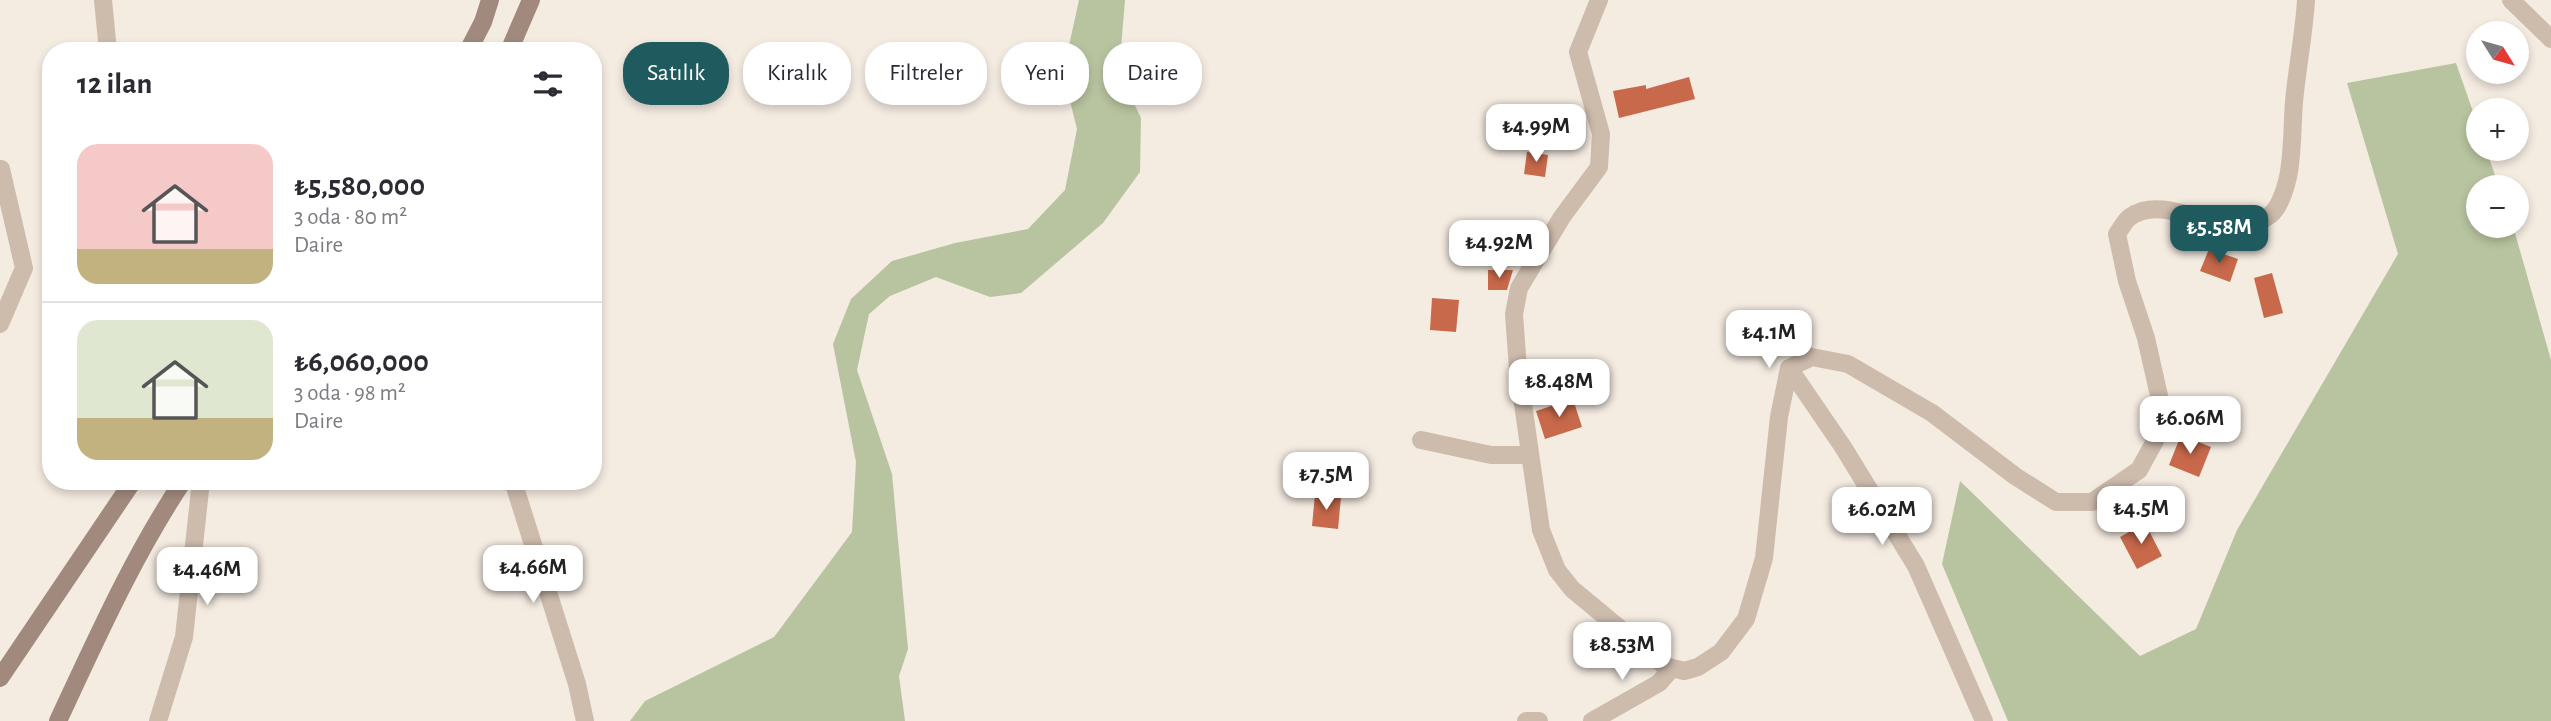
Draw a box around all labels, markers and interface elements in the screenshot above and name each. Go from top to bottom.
north arrow [2466,21,2529,84]
map controls [2466,21,2529,238]
chip: Satılık [623,42,729,105]
chip: Kiralık [743,42,851,105]
chip: Filtreler [865,42,987,105]
chip: Yeni [1001,42,1089,105]
chip: Daire [1103,42,1202,105]
icon: filters [529,65,567,103]
text: 12 ilan [77,69,152,99]
button: + [2466,98,2529,161]
pin: ₺4.99M [1479,104,1593,164]
text: ₺4.99M [1502,115,1570,138]
text: ₺5,580,000 [294,171,425,201]
icon: home [133,172,217,256]
button: − [2466,175,2529,238]
pin: ₺5.58M [2162,205,2276,265]
text: 3 oda · 80 m² [294,206,407,229]
text: ₺5.58M [2186,216,2252,239]
pin: ₺4.92M [1442,220,1556,280]
text: ₺4.92M [1465,231,1533,254]
text: Daire [294,234,343,257]
pin: ₺4.1M [1720,310,1818,370]
text: ₺4.1M [1742,321,1796,344]
text: ₺6,060,000 [294,347,429,377]
icon: home [133,348,217,432]
pin: ₺8.48M [1502,360,1616,419]
text: ₺8.48M [1525,370,1593,393]
text: 3 oda · 98 m² [294,382,406,405]
pin: ₺6.06M [2133,396,2247,456]
text: ₺6.06M [2156,407,2224,430]
text: Daire [294,410,343,433]
pin: ₺7.5M [1277,452,1375,512]
text: ₺7.5M [1299,463,1353,486]
pin: ₺4.5M [2092,486,2190,546]
pin: ₺6.02M [1825,488,1939,547]
text: ₺4.5M [2113,497,2169,520]
text: ₺6.02M [1848,498,1916,521]
pin: ₺4.66M [476,546,590,605]
pin: ₺4.46M [150,548,264,607]
text: ₺4.66M [499,556,567,579]
text: ₺4.46M [173,558,241,581]
pin: ₺8.53M [1565,622,1679,682]
text: ₺8.53M [1589,633,1655,656]

